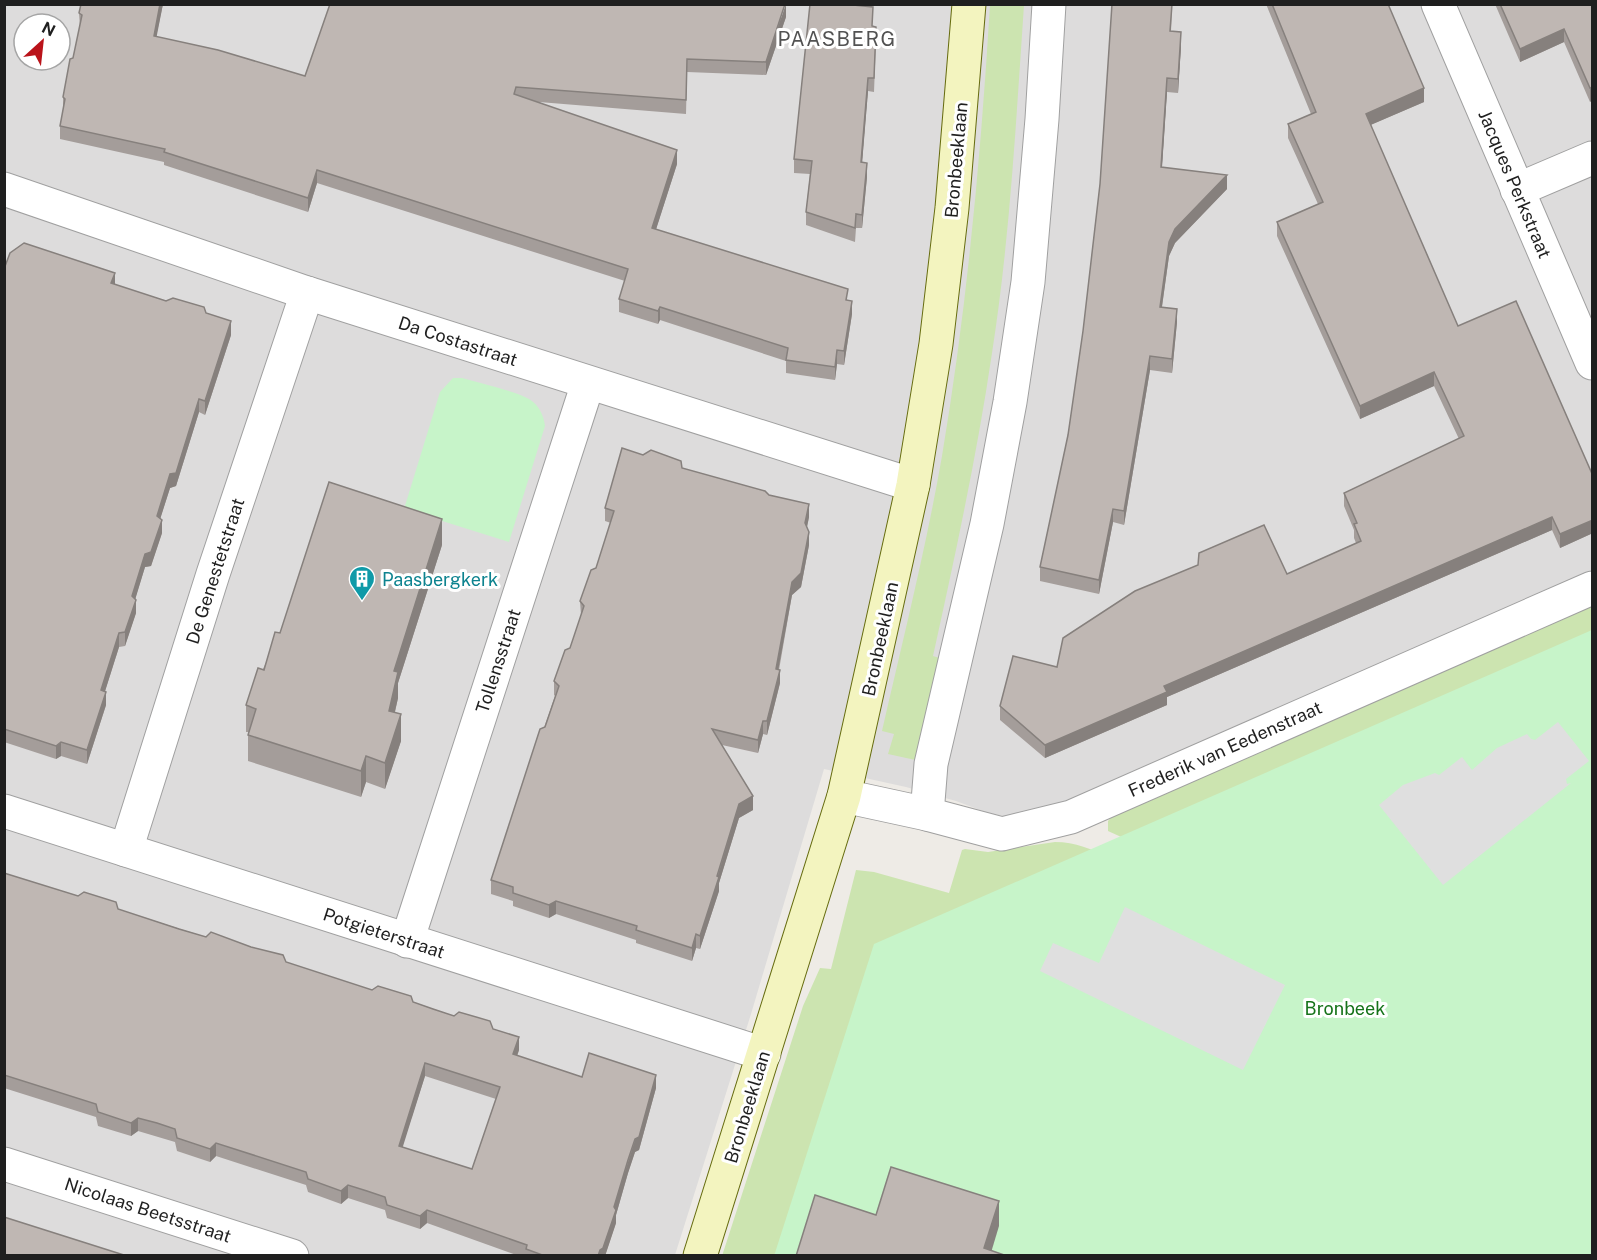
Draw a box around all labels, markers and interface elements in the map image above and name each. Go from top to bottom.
north arrow [12,12,72,72]
text: N [39,18,58,40]
district label: PAASBERG [777,27,897,51]
street label: Bronbeeklaan [940,101,972,219]
street label: Jacques Perkstraat [1474,107,1556,261]
street label: Da Costastraat [396,312,520,370]
street label: De Genestetstraat [181,495,249,647]
building icon: Paasbergkerk [347,564,377,602]
place label: Paasbergkerk [382,569,498,590]
street label: Bronbeeklaan [858,580,902,698]
street label: Tollensstraat [471,606,525,716]
street label: Frederik van Eedenstraat [1125,697,1325,801]
street label: Potgieterstraat [320,903,448,963]
park label: Bronbeek [1305,998,1385,1019]
street label: Bronbeeklaan [720,1048,774,1166]
street label: Nicolaas Beetsstraat [62,1173,234,1247]

